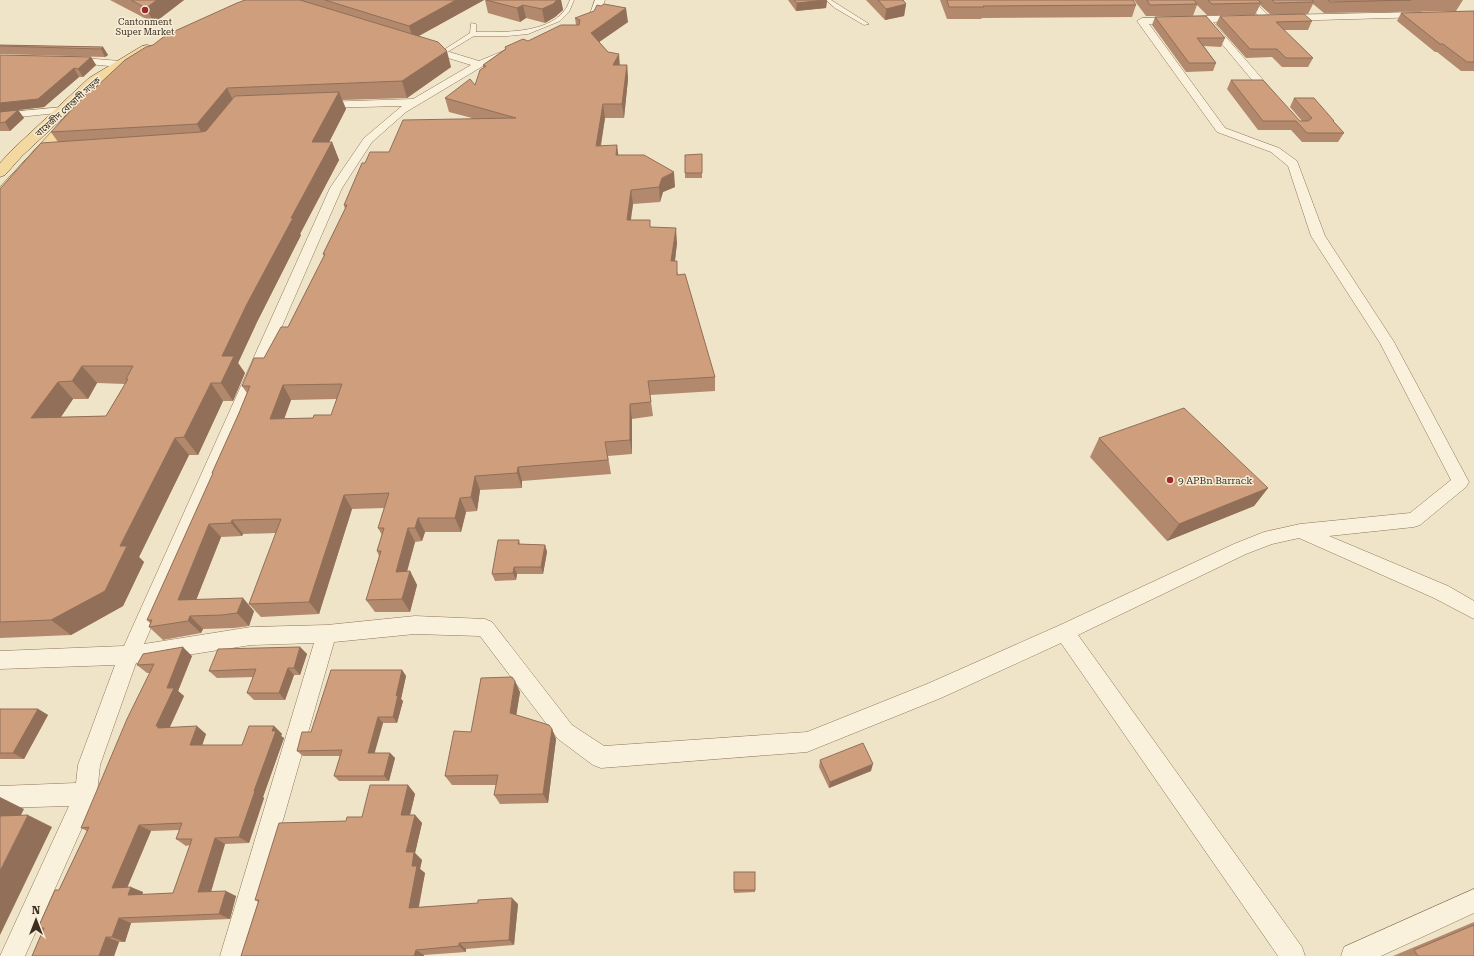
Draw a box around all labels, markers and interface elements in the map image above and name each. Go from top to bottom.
marker: Cantonment Super Market [140,5,150,15]
place label: Cantonment Super Market [116,17,175,37]
street label: বায়েজীদ বোস্তামী সড়ক [32,74,103,139]
marker: 9 APBn Barrack [1165,475,1175,485]
place label: 9 APBn Barrack [1178,475,1253,486]
north arrow [16,900,56,940]
text: N [32,904,41,917]

